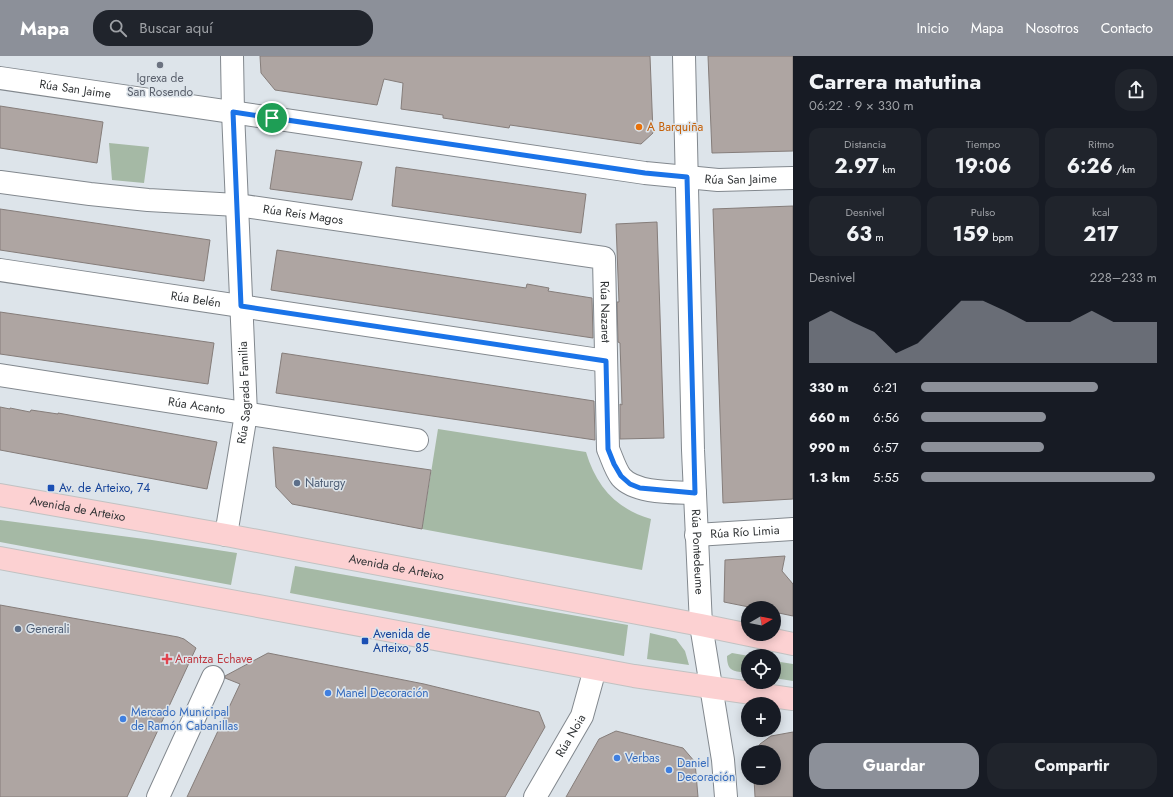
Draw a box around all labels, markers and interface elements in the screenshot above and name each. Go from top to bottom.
search box [93,10,373,46]
text: Mapa [20,15,69,42]
icon: search [107,17,129,39]
text: Buscar aquí [139,17,213,39]
text: Inicio [916,18,949,38]
text: Mapa [971,18,1004,38]
text: Nosotros [1026,18,1079,38]
text: Contacto [1101,18,1153,38]
marker: Igrexa de San Rosendo [155,60,165,70]
text: Carrera matutina [809,65,981,97]
place label: Igrexa de San Rosendo [127,69,194,101]
button: share [1115,69,1157,111]
street label: Rúa San Jaime [38,75,112,103]
text: 06:22 · 9 × 330 m [809,96,914,115]
pin [255,101,289,135]
icon: arrive [261,107,283,129]
place label: A Barquiña [647,118,703,136]
marker: A Barquiña [634,122,644,132]
text: Distancia [844,136,886,152]
text: Tiempo [966,136,1000,152]
text: Ritmo [1088,136,1114,152]
text: 2.97 [834,152,879,181]
text: 19:06 [955,152,1011,181]
text: 6:26 [1067,152,1113,181]
text: km [879,161,896,177]
text: /km [1113,161,1135,177]
street label: Rúa San Jaime [704,169,777,189]
street label: Rúa Reis Magos [262,200,344,229]
text: Desnivel [845,204,885,220]
text: Pulso [971,204,995,220]
text: kcal [1092,204,1110,220]
text: 63 [846,220,872,249]
text: 159 [953,220,989,249]
text: 217 [1083,220,1119,249]
text: m [872,229,884,245]
text: bpm [989,229,1013,245]
text: Desnivel [809,268,855,287]
text: 228–233 m [1090,268,1157,287]
street label: Rúa Nazaret [595,281,615,343]
street label: Rúa Belén [169,287,222,312]
street label: Rúa Sagrada Familia [232,340,255,445]
text: 330 m [809,378,848,397]
text: 6:21 [873,378,898,397]
street label: Rúa Acanto [167,392,227,419]
text: 660 m [809,408,850,427]
text: 6:56 [873,408,899,427]
text: 990 m [809,438,850,457]
text: 6:57 [873,438,899,457]
text: 1.3 km [809,468,850,487]
text: 5:55 [873,468,899,487]
place label: Naturgy [305,474,346,492]
marker: Naturgy [292,478,302,488]
place label: Av. de Arteixo, 74 [59,479,150,497]
marker: Av. de Arteixo, 74 [46,483,56,493]
street label: Avenida de Arteixo [29,491,127,526]
street label: Rúa Pontedeume [687,509,709,595]
street label: Rúa Río Limia [710,521,780,543]
street label: Avenida de Arteixo [347,549,446,585]
north arrow [741,601,781,641]
map controls [741,601,781,785]
place label: Generali [26,620,70,638]
marker: Generali [13,624,23,634]
place label: Avenida de Arteixo, 85 [373,625,430,657]
marker: Avenida de Arteixo, 85 [360,636,370,646]
button: locate [741,649,781,689]
place label: Arantza Echave [175,650,253,668]
marker: Arantza Echave [162,654,172,664]
place label: Manel Decoración [336,684,429,702]
marker: Manel Decoración [323,688,333,698]
button: + [741,697,781,737]
place label: Mercado Municipal de Ramón Cabanillas [131,703,238,735]
street label: Rúa Noia [551,710,590,761]
marker: Mercado Municipal de Ramón Cabanillas [118,714,128,724]
button: Guardar [809,743,979,789]
button: Compartir [987,743,1157,789]
button: − [741,745,781,785]
place label: Verbas [625,749,660,767]
marker: Verbas [612,753,622,763]
place label: Daniel Decoración [677,754,735,786]
marker: Daniel Decoración [664,765,674,775]

